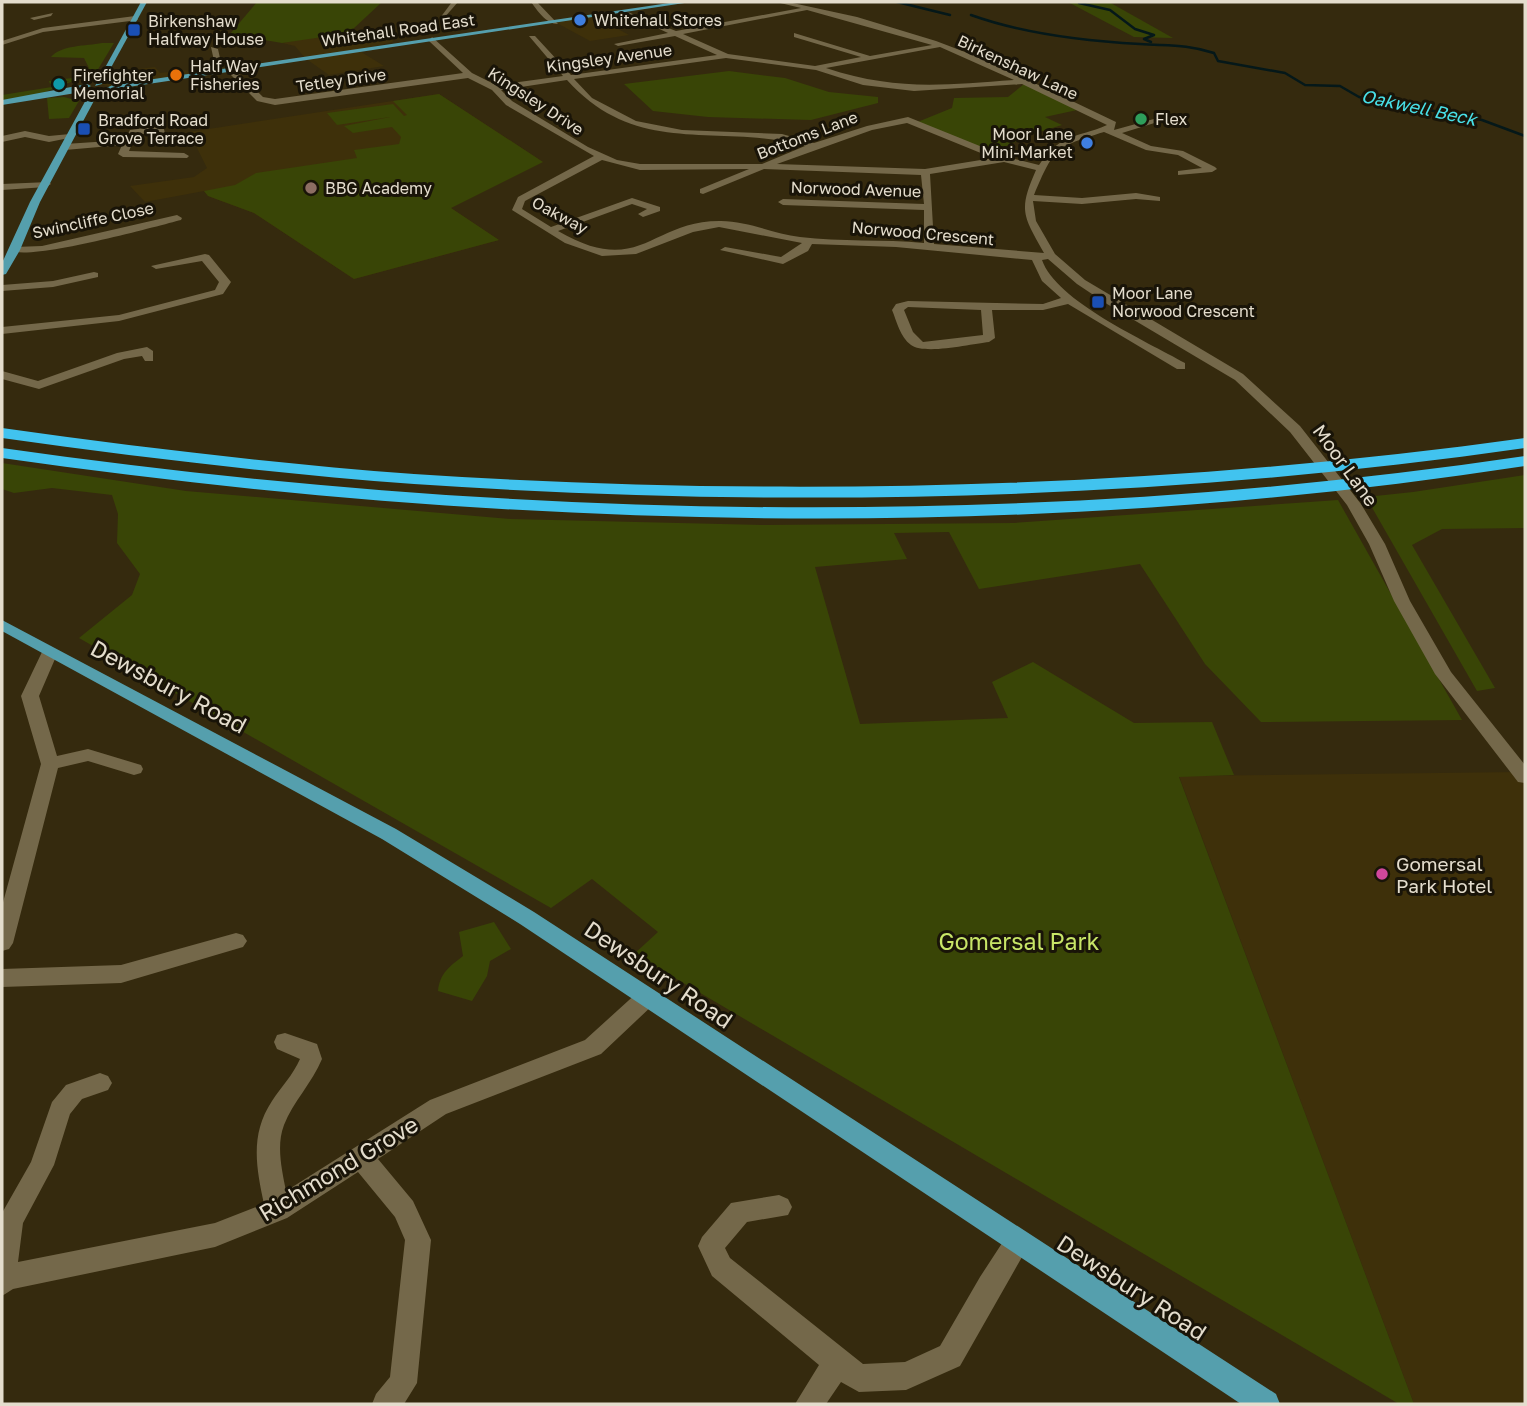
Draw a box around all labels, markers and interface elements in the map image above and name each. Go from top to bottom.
street label: Whitehall Road East [320,9,476,51]
place label: Whitehall Stores [594,10,722,30]
place label: Birkenshaw Halfway House [148,11,264,49]
marker: Whitehall Stores [572,12,588,28]
marker: Birkenshaw Halfway House [126,22,142,38]
street label: Birkenshaw Lane [955,30,1081,104]
street label: Kingsley Avenue [545,39,673,77]
place label: Half Way Fisheries [190,56,260,94]
street label: Kingsley Drive [484,63,588,139]
street label: Tetley Drive [295,64,387,96]
place label: Firefighter Memorial [73,65,154,103]
marker: Half Way Fisheries [168,67,184,83]
marker: Firefighter Memorial [51,76,67,92]
water label: Oakwell Beck [1359,84,1480,130]
street label: Bottoms Lane [754,107,860,163]
place label: Flex [1155,109,1187,129]
place label: Bradford Road Grove Terrace [98,110,208,148]
marker: Flex [1133,111,1149,127]
marker: Bradford Road Grove Terrace [76,121,92,137]
place label: Moor Lane Mini-Market [981,124,1073,162]
marker: Moor Lane Mini-Market [1079,135,1095,151]
street label: Norwood Avenue [790,177,922,201]
place label: BBG Academy [325,178,432,198]
marker: BBG Academy [303,180,319,196]
street label: Oakway [529,192,591,238]
street label: Swincliffe Close [31,197,155,243]
street label: Norwood Crescent [851,217,995,249]
place label: Moor Lane Norwood Crescent [1112,283,1255,321]
marker: Moor Lane Norwood Crescent [1090,294,1106,310]
street label: Moor Lane [1309,420,1383,510]
street label: Dewsbury Road [86,633,252,739]
place label: Gomersal Park Hotel [1396,852,1492,897]
marker: Gomersal Park Hotel [1374,866,1390,882]
street label: Dewsbury Road [580,914,738,1034]
park label: Gomersal Park [939,927,1099,955]
street label: Richmond Grove [253,1109,423,1227]
street label: Dewsbury Road [1052,1228,1212,1346]

